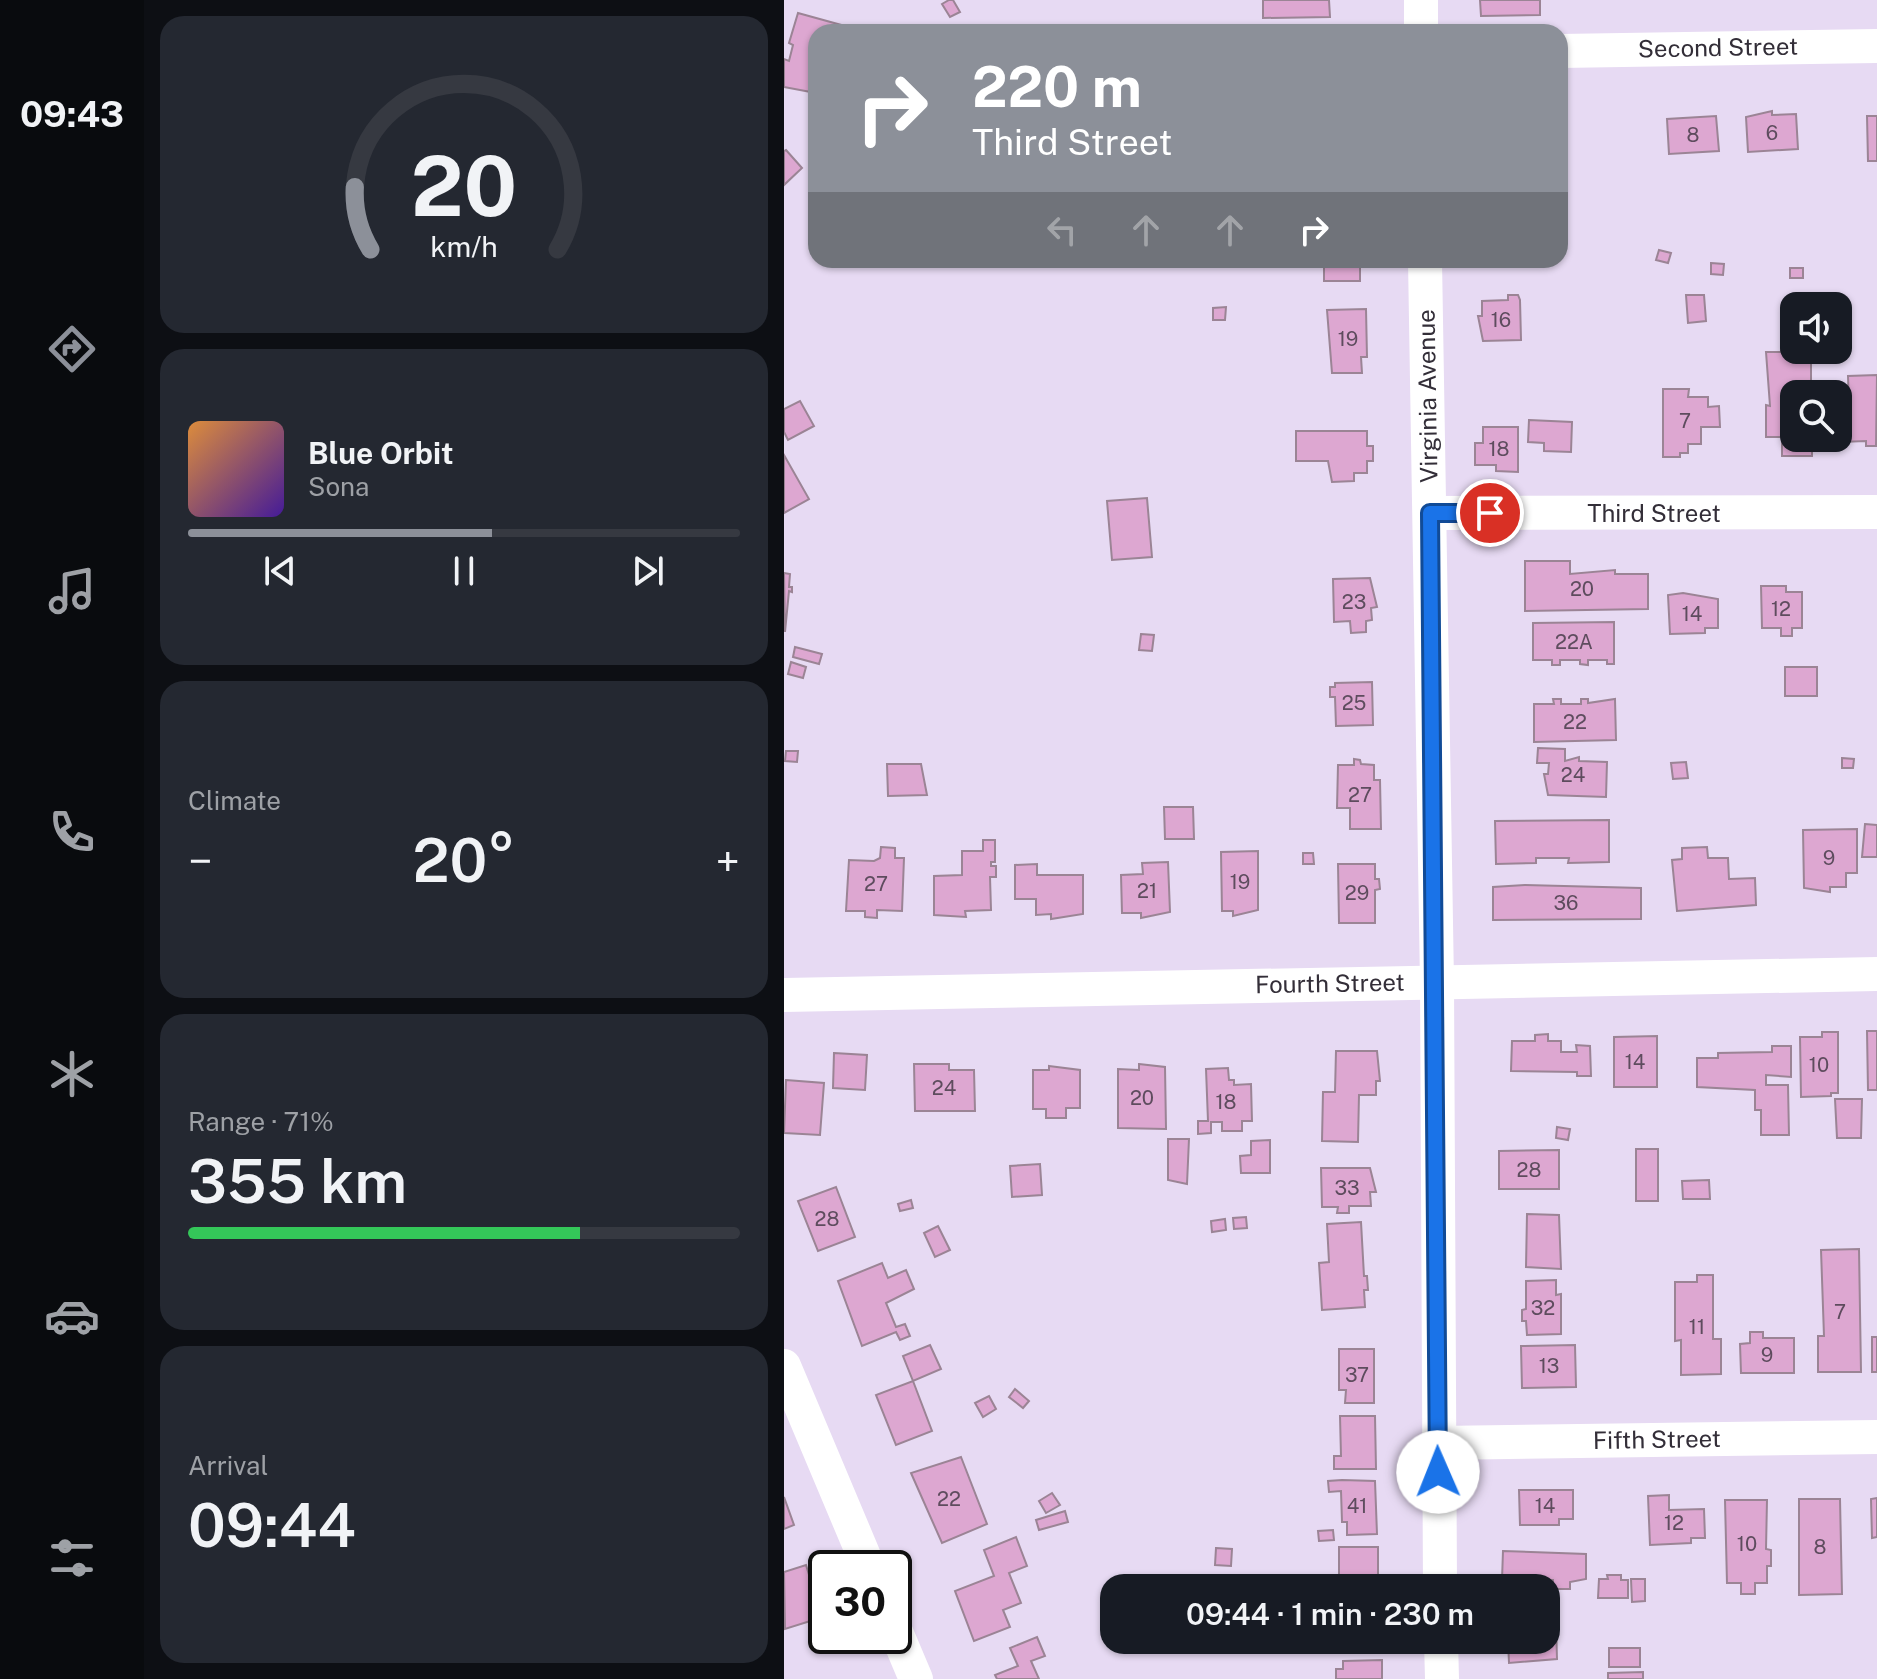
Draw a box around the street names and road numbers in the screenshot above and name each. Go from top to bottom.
street label: Second Street [1638,32,1798,62]
street label: Virginia Avenue [1411,309,1443,483]
street label: Third Street [1587,499,1721,527]
street label: Fourth Street [1255,968,1405,998]
street label: Fifth Street [1593,1424,1721,1454]

